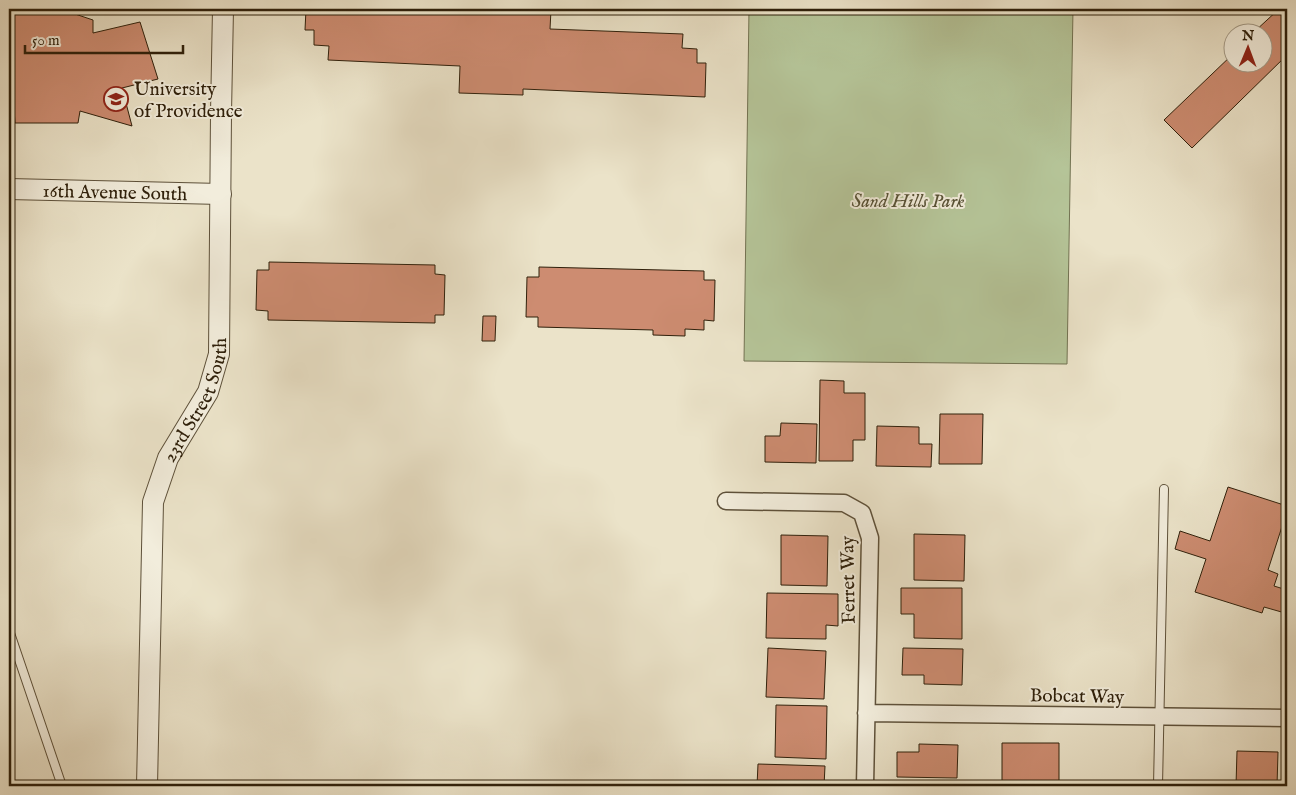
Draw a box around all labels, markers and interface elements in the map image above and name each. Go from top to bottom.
scale bar [25,22,182,54]
north arrow [1224,22,1274,72]
text: N [1241,27,1254,45]
text: 50 m [32,31,60,50]
place label: University of Providence [134,78,243,124]
school or university icon: University of Providence [103,86,129,112]
street label: 16th Avenue South [42,180,187,207]
park label: Sand Hills Park [852,190,965,214]
street label: 23rd Street South [158,338,233,467]
street label: Ferret Way [836,535,862,624]
street label: Bobcat Way [1030,684,1125,710]

